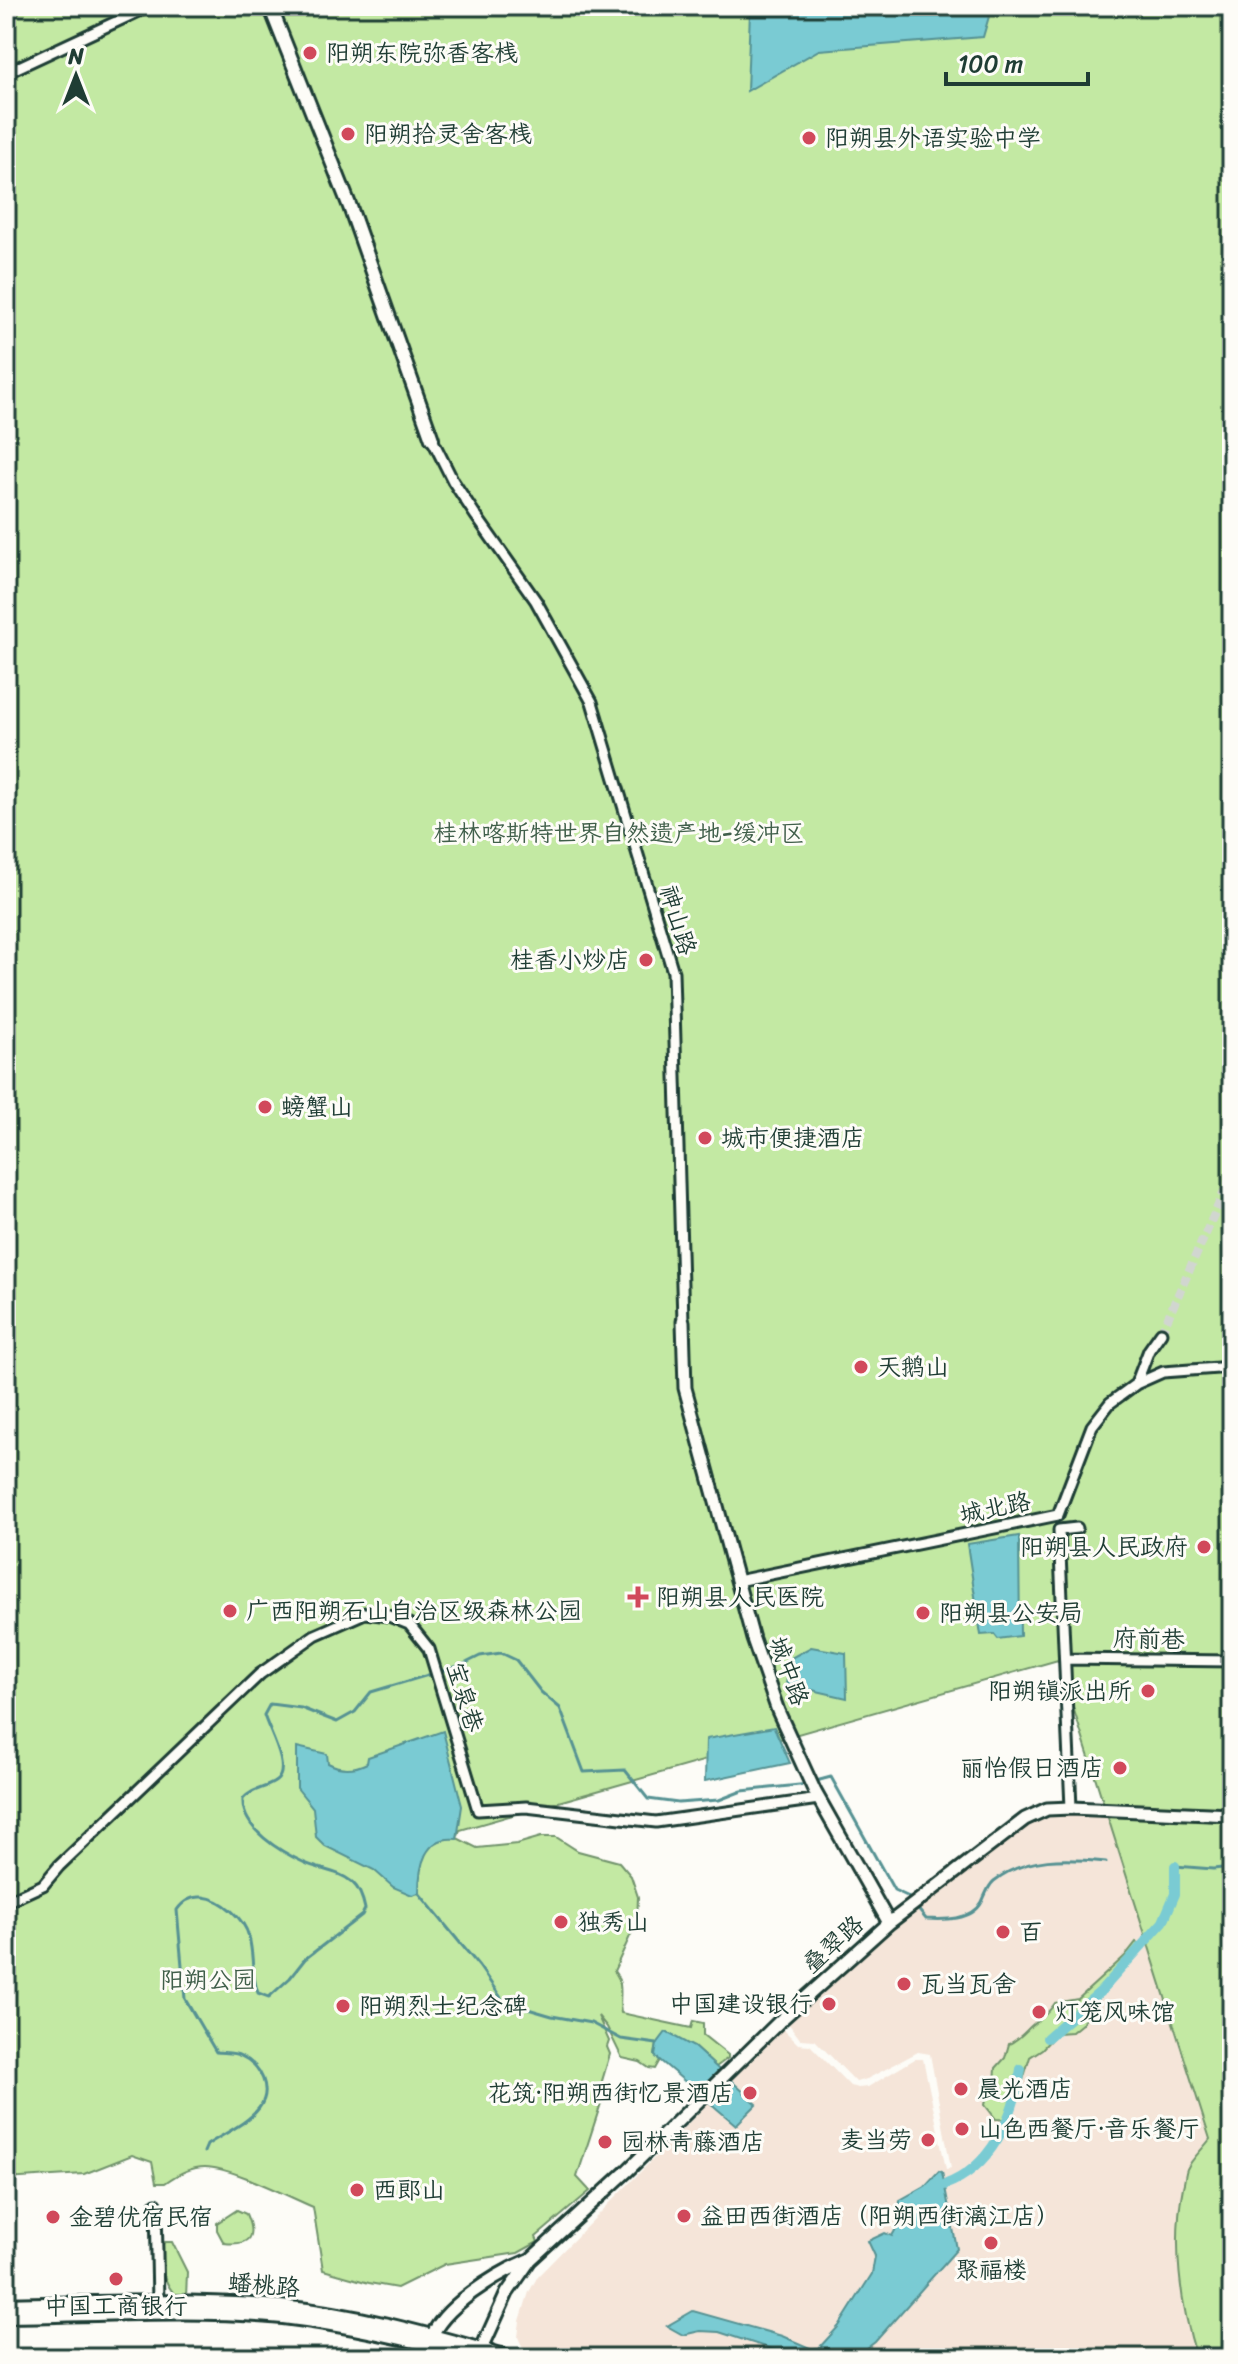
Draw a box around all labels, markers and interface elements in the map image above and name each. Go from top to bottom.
place label: 阳朔东院弥香客栈 [326,32,518,74]
north arrow [36,36,116,116]
scale bar [946,36,1088,86]
text: N [67,37,84,76]
text: 100 m [958,43,1023,85]
marker: 阳朔东院弥香客栈 [301,44,319,62]
place label: 阳朔拾灵舍客栈 [364,113,532,155]
place label: 阳朔县外语实验中学 [825,117,1041,159]
marker: 阳朔拾灵舍客栈 [339,125,357,143]
marker: 阳朔县外语实验中学 [800,129,818,147]
park label: 桂林喀斯特世界自然遗产地-缓冲区 [433,812,805,854]
street label: 神山路 [647,879,709,961]
place label: 桂香小炒店 [510,939,630,981]
marker: 桂香小炒店 [637,951,655,969]
place label: 螃蟹山 [281,1086,353,1128]
marker: 螃蟹山 [256,1098,274,1116]
place label: 城市便捷酒店 [721,1117,865,1159]
marker: 城市便捷酒店 [696,1129,714,1147]
place label: 天鹅山 [877,1346,949,1388]
marker: 天鹅山 [852,1358,870,1376]
street label: 城北路 [955,1480,1035,1536]
place label: 阳朔县人民政府 [1020,1526,1188,1568]
marker: 阳朔县人民政府 [1195,1538,1213,1556]
place label: 阳朔县人民医院 [656,1576,824,1618]
marker: 阳朔县人民医院 [627,1586,649,1608]
place label: 广西阳朔石山自治区级森林公园 [246,1590,582,1632]
place label: 阳朔县公安局 [939,1592,1083,1634]
marker: 广西阳朔石山自治区级森林公园 [221,1602,239,1620]
marker: 阳朔县公安局 [914,1604,932,1622]
street label: 府前巷 [1113,1617,1185,1661]
street label: 城中路 [757,1630,821,1712]
street label: 宝泉巷 [434,1656,496,1738]
place label: 阳朔镇派出所 [988,1670,1132,1712]
marker: 阳朔镇派出所 [1139,1682,1157,1700]
place label: 丽怡假日酒店 [960,1747,1104,1789]
marker: 丽怡假日酒店 [1111,1759,1129,1777]
place label: 独秀山 [577,1901,649,1943]
street label: 叠翠路 [792,1904,874,1984]
place label: 百 [1019,1911,1043,1953]
marker: 独秀山 [552,1913,570,1931]
marker: 百 [994,1923,1012,1941]
park label: 阳朔公园 [160,1959,256,2001]
place label: 瓦当瓦舍 [920,1963,1016,2005]
marker: 瓦当瓦舍 [895,1975,913,1993]
place label: 中国建设银行 [669,1983,813,2025]
place label: 阳朔烈士纪念碑 [359,1985,527,2027]
place label: 灯笼风味馆 [1055,1991,1175,2033]
marker: 中国建设银行 [820,1995,838,2013]
marker: 阳朔烈士纪念碑 [334,1997,352,2015]
marker: 灯笼风味馆 [1030,2003,1048,2021]
place label: 晨光酒店 [977,2068,1073,2110]
place label: 花筑·阳朔西街忆景酒店 [488,2072,734,2114]
marker: 晨光酒店 [952,2080,970,2098]
marker: 花筑·阳朔西街忆景酒店 [741,2084,759,2102]
place label: 山色西餐厅·音乐餐厅 [978,2108,1200,2150]
place label: 麦当劳 [840,2119,912,2161]
marker: 山色西餐厅·音乐餐厅 [953,2120,971,2138]
place label: 园林青藤酒店 [621,2121,765,2163]
marker: 麦当劳 [919,2131,937,2149]
marker: 园林青藤酒店 [596,2133,614,2151]
place label: 西郎山 [373,2169,445,2211]
marker: 西郎山 [348,2181,366,2199]
place label: 益田西街酒店（阳朔西街漓江店） [700,2195,1060,2237]
place label: 金碧优宿民宿 [69,2196,213,2238]
marker: 益田西街酒店（阳朔西街漓江店） [675,2207,693,2225]
marker: 金碧优宿民宿 [44,2208,62,2226]
marker: 聚福楼 [982,2234,1000,2252]
place label: 聚福楼 [955,2249,1027,2291]
street label: 蟠桃路 [226,2261,302,2309]
marker: 中国工商银行 [107,2270,125,2288]
place label: 中国工商银行 [44,2285,188,2327]

